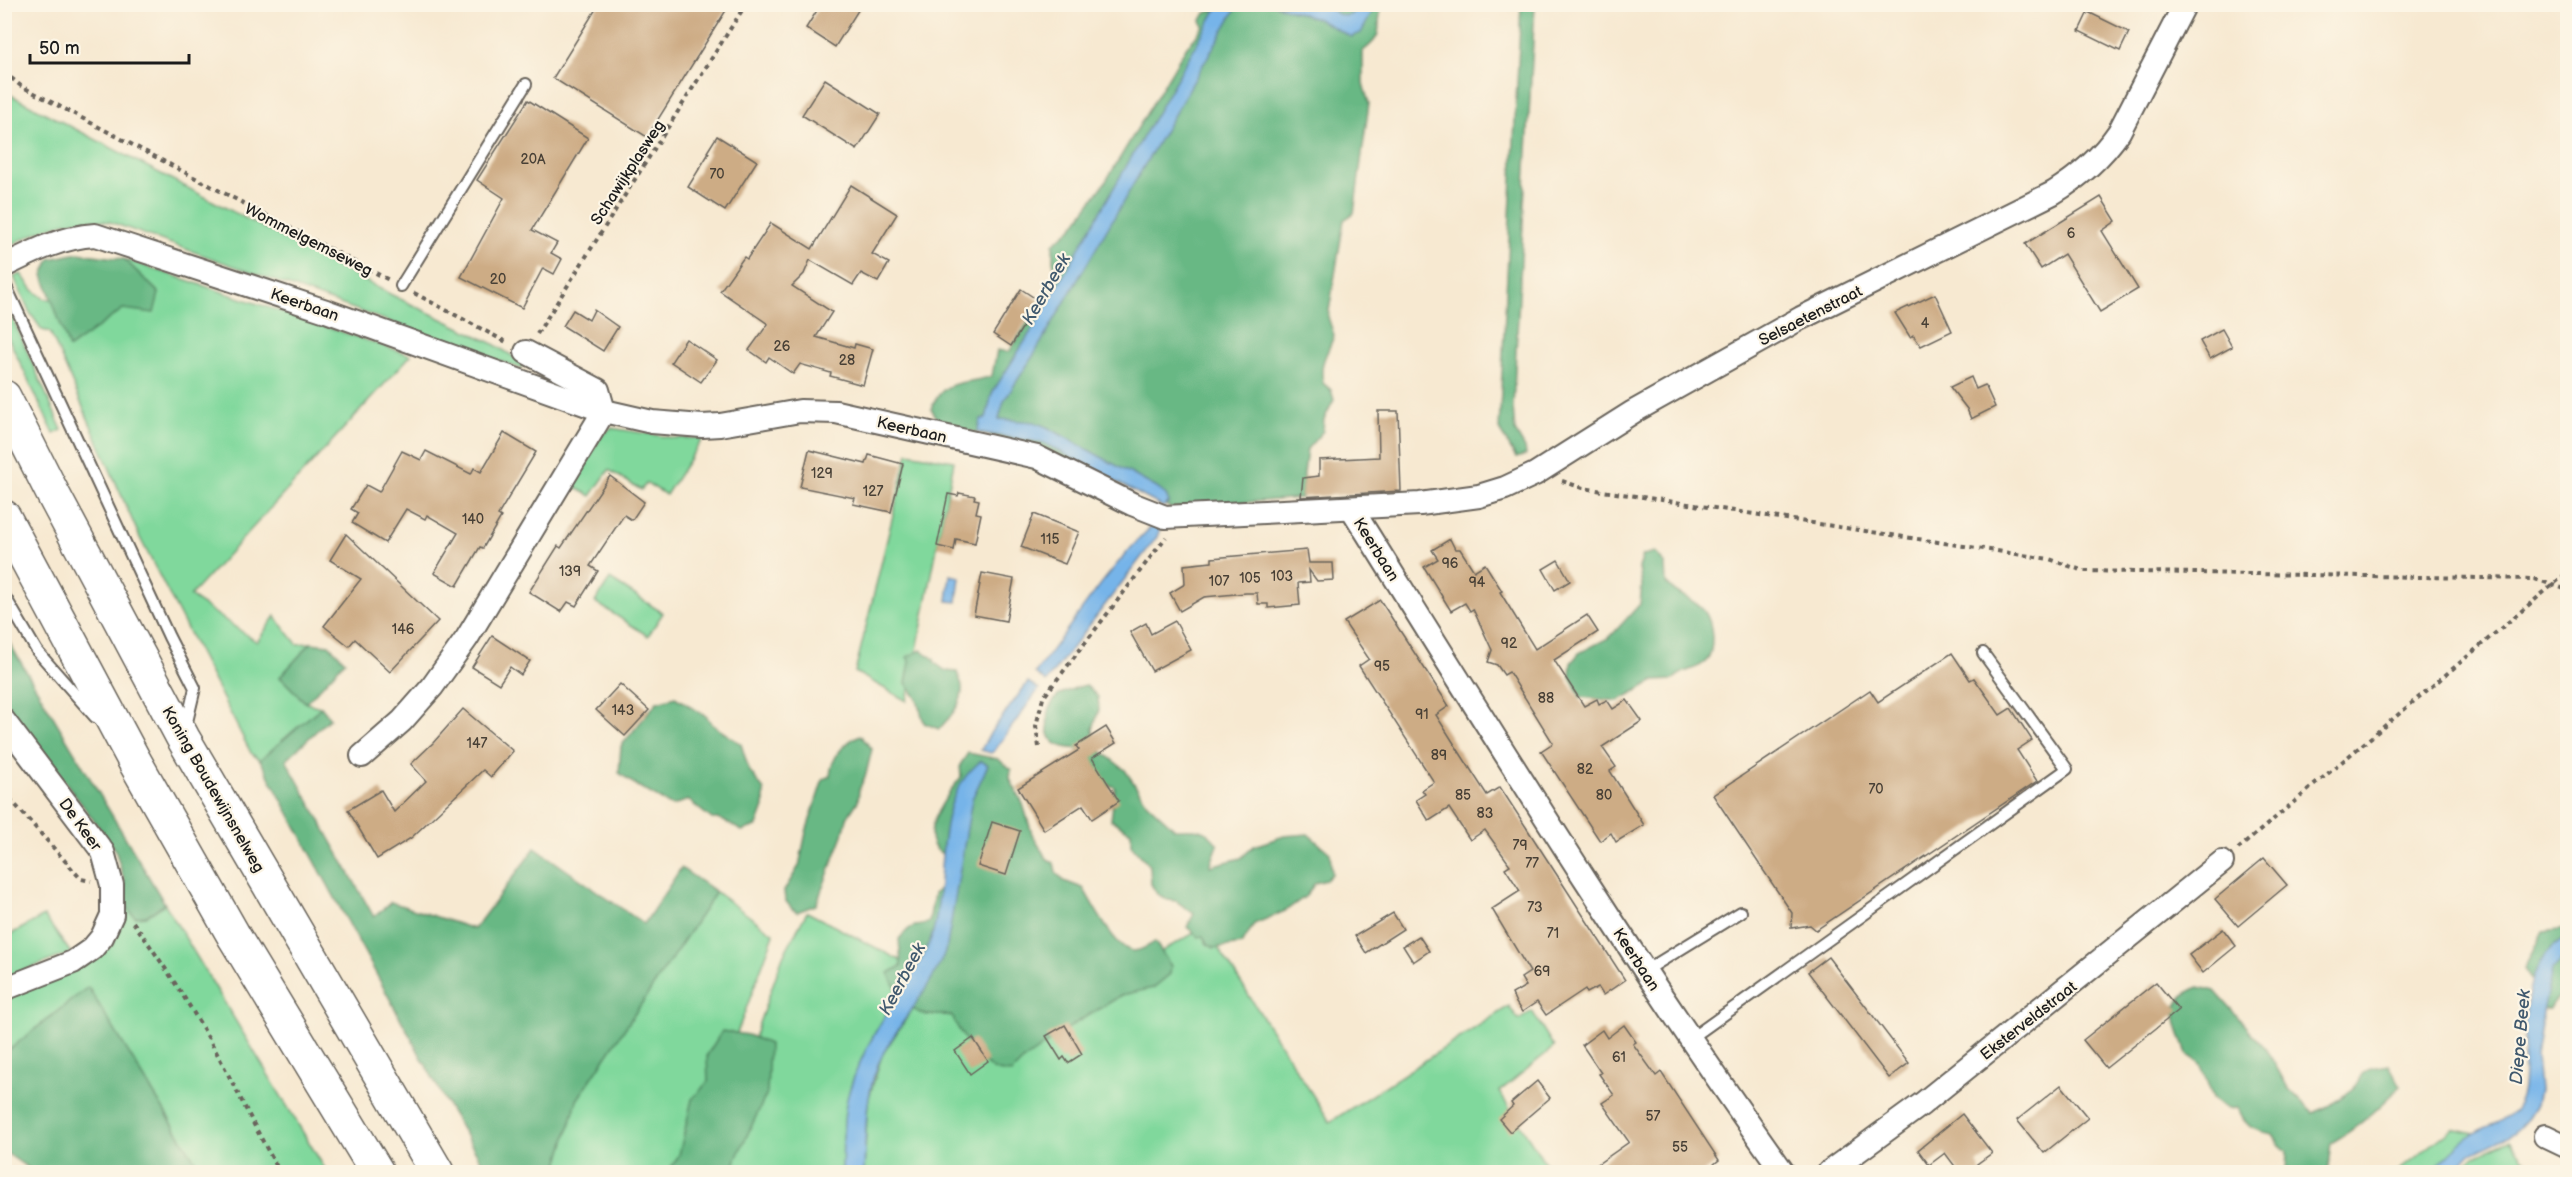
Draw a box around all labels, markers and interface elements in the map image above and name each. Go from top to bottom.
scale bar [30,27,189,65]
text: 50 m [39,38,80,59]
street label: Schawijkplasweg [587,117,669,229]
house number: 20A [520,151,546,168]
house number: 70 [709,166,725,183]
street label: Wommelgemseweg [241,200,375,281]
house number: 6 [2067,225,2076,242]
water label: Keerbeek [1018,249,1076,329]
house number: 20 [490,271,506,288]
street label: Selsaetenstraat [1756,282,1866,351]
street label: Keerbaan [268,285,341,326]
house number: 4 [1921,315,1930,332]
house number: 26 [774,338,791,355]
house number: 28 [839,352,855,369]
street label: Keerbaan [875,413,948,448]
house number: 129 [811,465,833,482]
house number: 127 [863,483,883,500]
house number: 140 [462,511,484,528]
street label: Keerbaan [1349,515,1403,585]
house number: 115 [1041,531,1059,548]
house number: 96 [1442,555,1459,572]
house number: 139 [559,563,581,580]
house number: 103 [1271,568,1293,585]
house number: 105 [1239,570,1261,587]
house number: 107 [1209,573,1229,590]
house number: 94 [1469,574,1486,591]
house number: 146 [392,621,415,638]
house number: 92 [1501,635,1518,652]
house number: 95 [1374,658,1390,675]
house number: 88 [1538,690,1554,707]
house number: 143 [612,702,634,719]
street label: Koning Boudewijnsnelweg [157,703,268,876]
house number: 91 [1415,706,1429,723]
house number: 147 [467,735,488,752]
house number: 89 [1431,747,1447,764]
house number: 82 [1577,761,1594,778]
house number: 70 [1868,781,1884,798]
house number: 85 [1455,787,1471,804]
house number: 80 [1596,787,1612,804]
street label: De Keer [54,795,105,855]
house number: 83 [1477,805,1493,822]
house number: 79 [1513,837,1527,854]
house number: 77 [1525,855,1539,872]
house number: 73 [1527,899,1543,916]
house number: 71 [1547,925,1559,942]
street label: Keerbaan [1608,925,1663,995]
water label: Keerbeek [875,939,931,1019]
house number: 69 [1534,963,1550,980]
street label: Eksterveldstraat [1977,978,2081,1065]
water label: Diepe Beek [2506,987,2535,1085]
house number: 61 [1612,1049,1626,1066]
house number: 57 [1646,1108,1661,1125]
house number: 55 [1672,1139,1688,1156]

